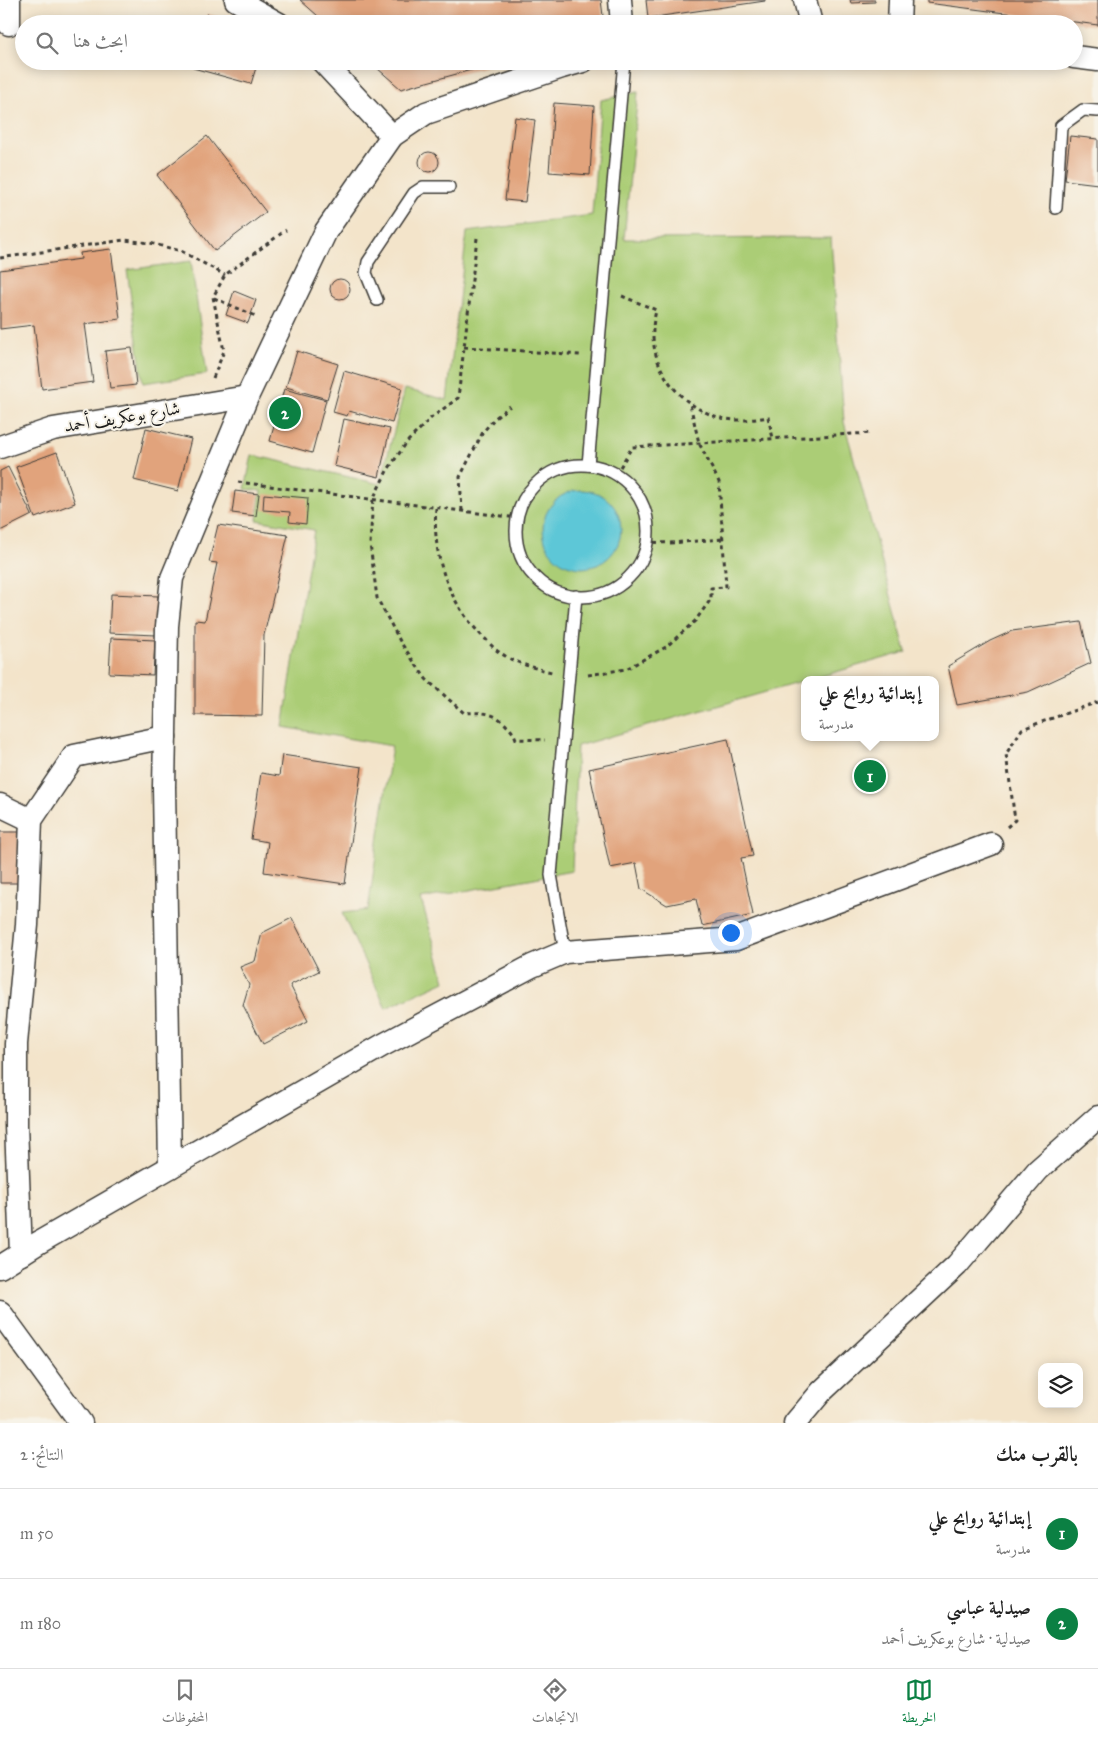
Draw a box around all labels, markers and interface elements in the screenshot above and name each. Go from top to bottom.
search box [15,15,1083,70]
icon: search [33,29,61,57]
text: ابحث هنا [73,29,128,52]
pin: 2 [269,394,301,432]
street label: شارع بوعكريف أحمد [62,395,182,441]
popup [801,676,939,741]
text: إبتدائية روابح علي [819,681,921,704]
text: مدرسة [819,714,854,733]
pin: 1 [854,757,886,795]
your location [718,920,744,946]
map controls [1038,1363,1083,1408]
button: layers [1038,1363,1083,1408]
text: بالقرب منك [996,1441,1078,1467]
text: النتائج: 2 [20,1445,63,1464]
text: إبتدائية روابح علي [928,1506,1031,1529]
text: 50 m [20,1524,54,1543]
text: 1 [1059,1524,1065,1543]
text: مدرسة [996,1539,1031,1558]
text: صيدلية عباسي [946,1596,1031,1619]
text: 180 m [20,1614,61,1633]
text: 2 [1058,1614,1066,1633]
text: صيدلية · شارع بوعكريف أحمد [881,1629,1031,1648]
tab: المحفوظات [162,1676,208,1731]
tab: الاتجاهات [532,1676,578,1731]
tab: الخريطة [902,1676,936,1731]

